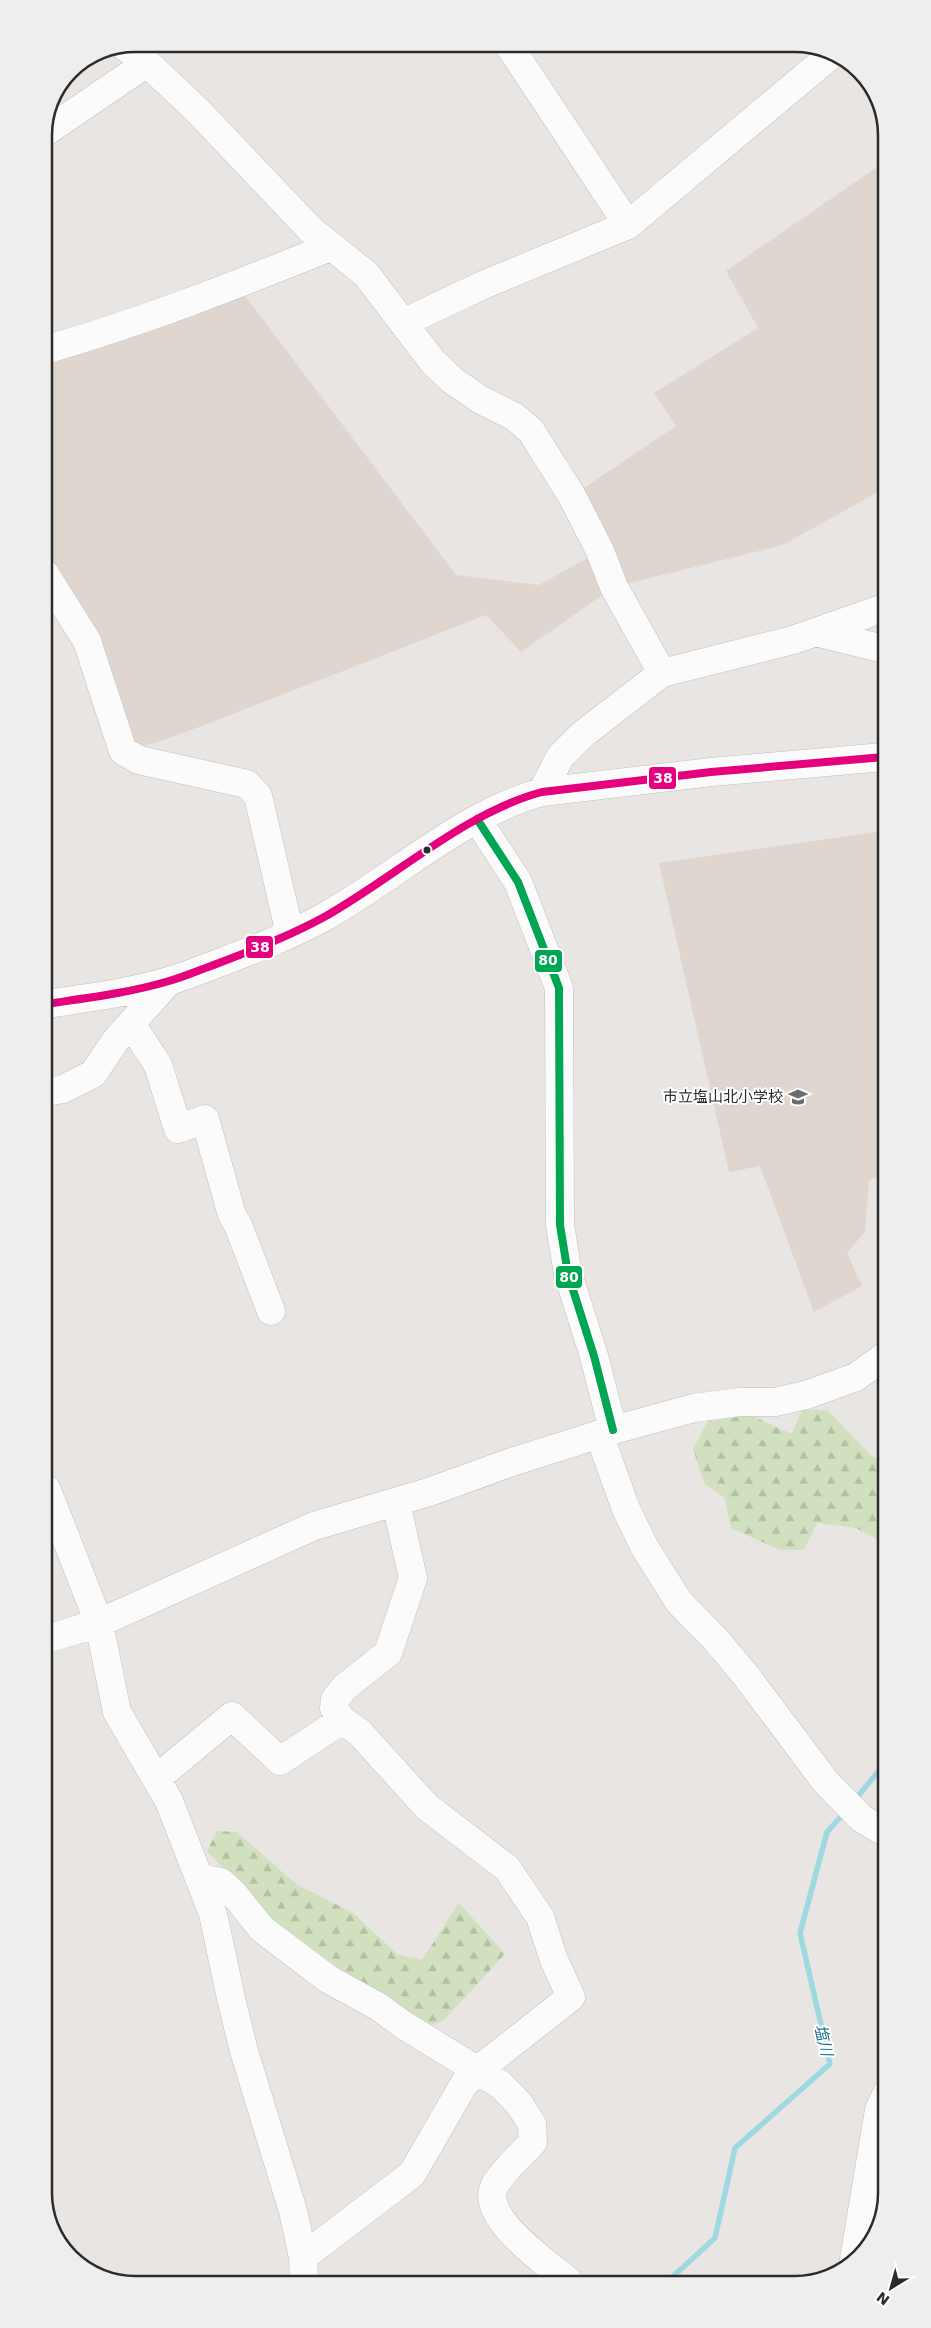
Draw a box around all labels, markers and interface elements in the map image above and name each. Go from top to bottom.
line badge: 38 [648,766,677,790]
text: 38 [653,770,673,786]
unlabelled marker [422,845,432,855]
line badge: 38 [245,935,274,959]
text: 38 [250,939,270,955]
line badge: 80 [534,949,563,973]
text: 80 [538,952,558,968]
school or university icon: 市立塩山北小学校 [787,1086,809,1108]
place label: 市立塩山北小学校 [663,1088,783,1106]
line badge: 80 [555,1265,583,1289]
text: 80 [559,1269,579,1285]
water label: 塩川 [811,2022,837,2060]
north arrow [866,2263,916,2313]
text: N [874,2288,893,2308]

